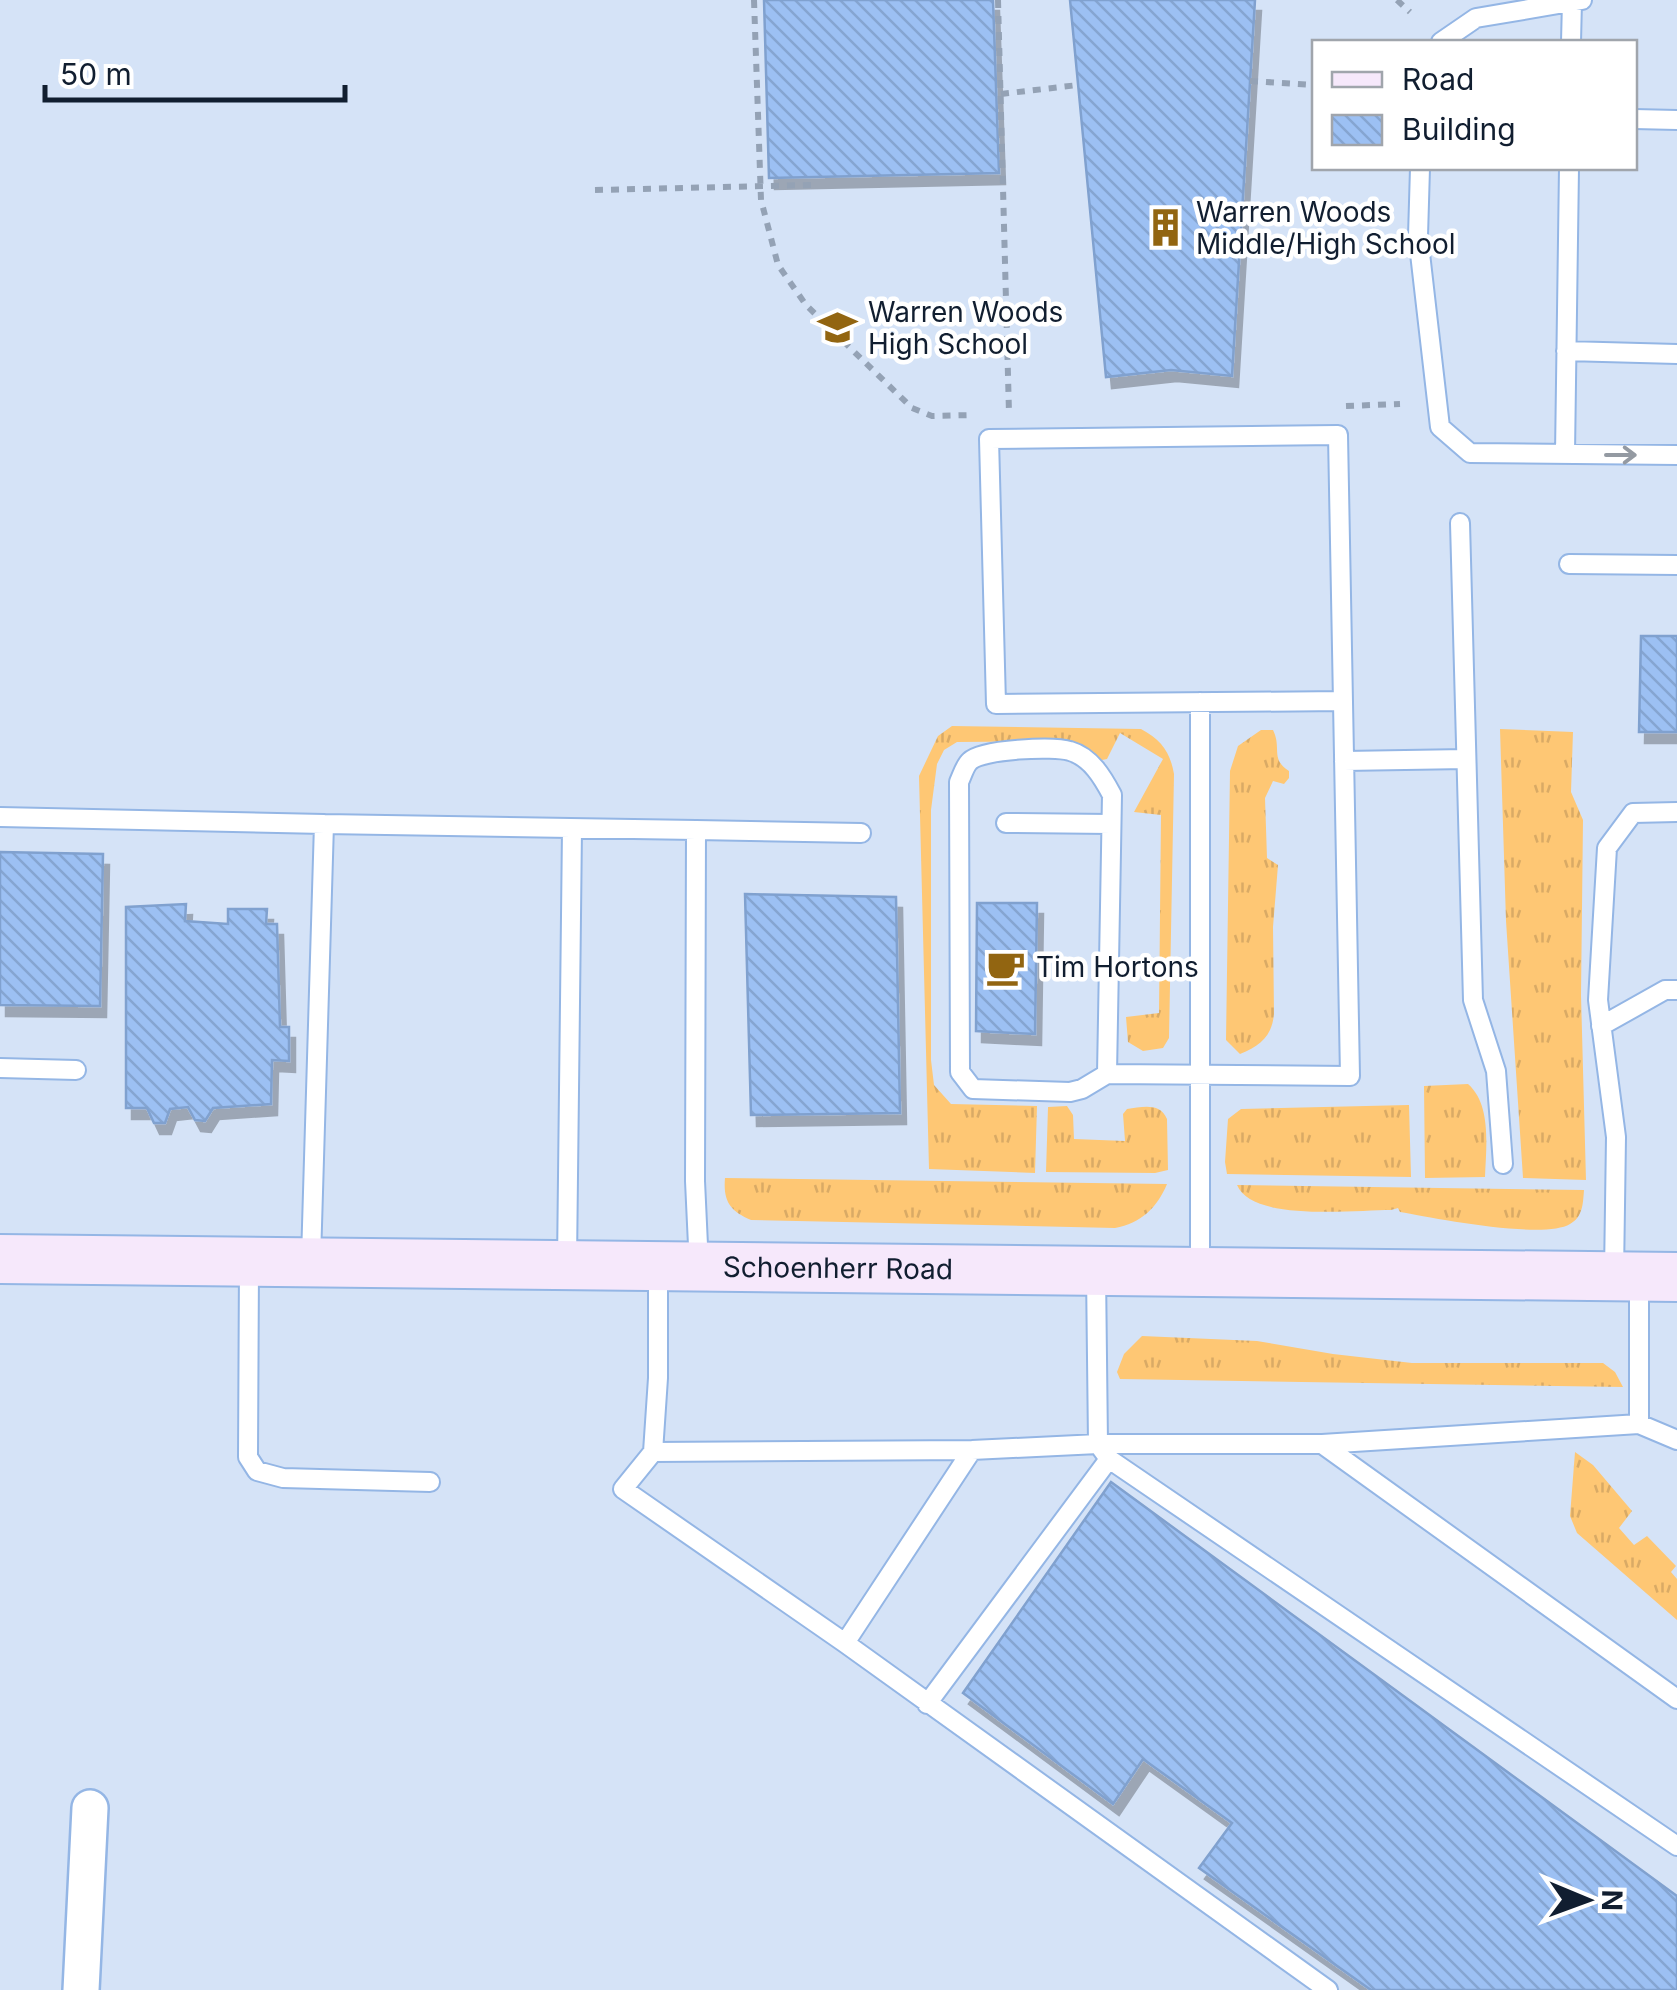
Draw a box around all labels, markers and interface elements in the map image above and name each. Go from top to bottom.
scale bar [45,40,345,102]
legend [1312,40,1637,170]
text: 50 m [60,56,132,92]
text: Road [1402,61,1474,97]
text: Building [1402,111,1516,147]
place label: Warren Woods Middle/High School [1196,195,1456,261]
building icon: Warren Woods Middle/High School [1145,207,1187,249]
place label: Warren Woods High School [868,295,1063,361]
school or university icon: Warren Woods High School [817,307,859,349]
one-way arrow [1604,445,1636,464]
cafe icon: Tim Hortons [985,946,1027,988]
place label: Tim Hortons [1036,950,1199,984]
street label: Schoenherr Road [723,1250,953,1286]
north arrow [1537,1850,1637,1950]
text: N [1595,1889,1629,1911]

